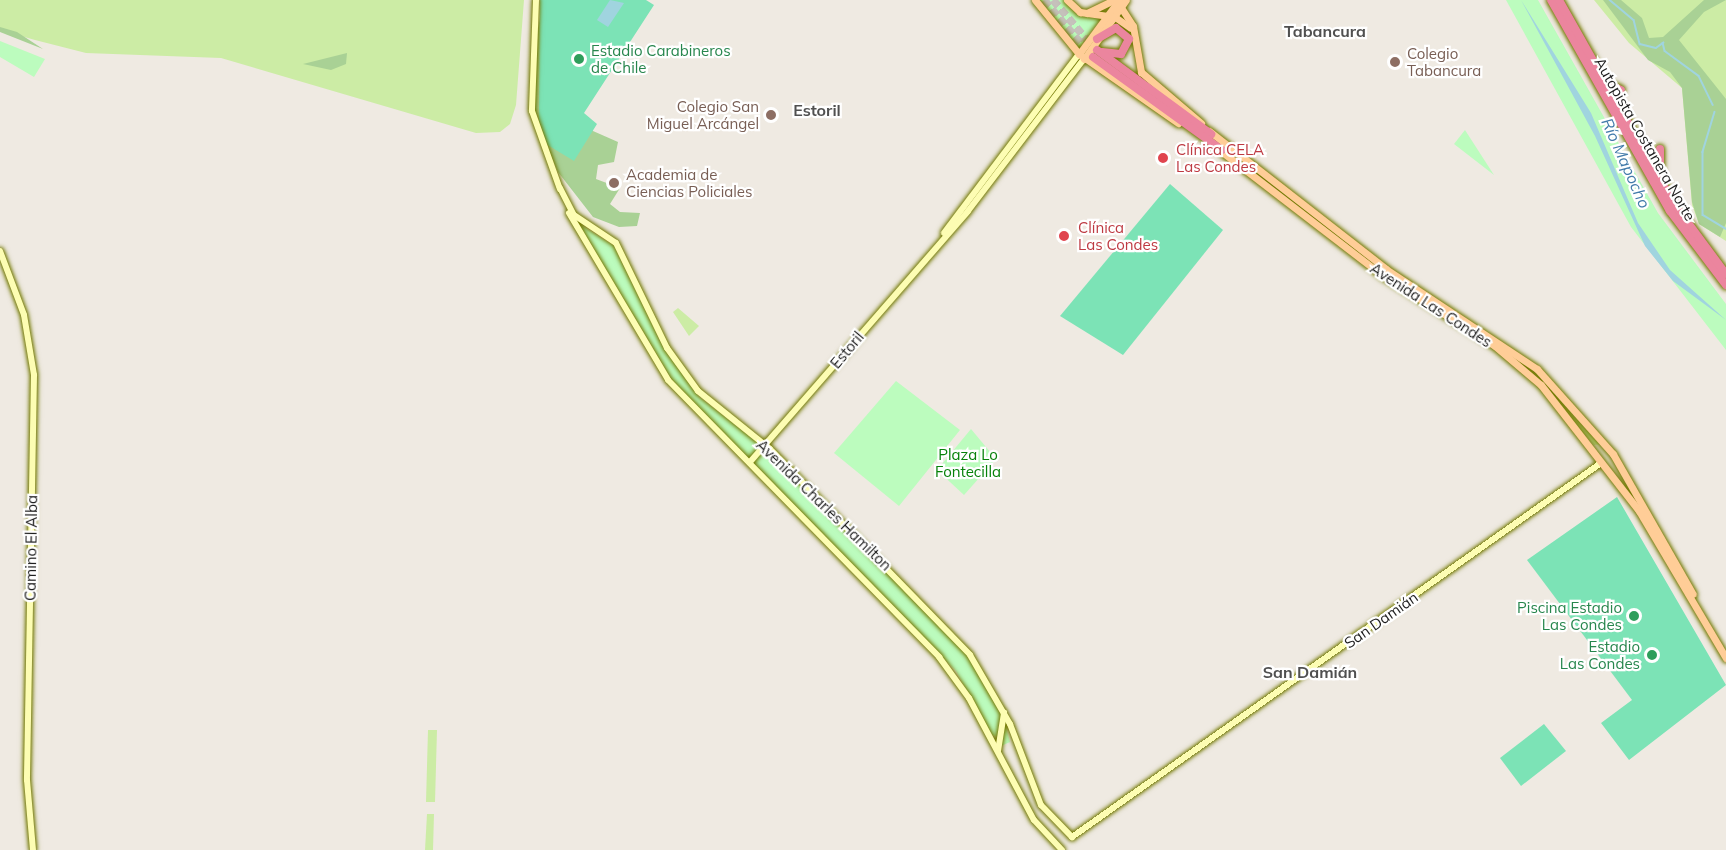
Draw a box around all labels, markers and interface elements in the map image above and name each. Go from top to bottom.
district label: Tabancura [1284,21,1366,41]
place label: Estadio Carabineros de Chile [591,41,731,76]
place label: Colegio Tabancura [1407,44,1481,79]
marker: Estadio Carabineros de Chile [572,52,586,66]
street label: Autopista Costanera Norte [1591,54,1699,224]
marker: Colegio Tabancura [1388,55,1402,69]
place label: Colegio San Miguel Arcángel [647,97,759,132]
district label: Estoril [793,100,841,120]
marker: Colegio San Miguel Arcángel [764,108,778,122]
water label: Río Mapocho [1598,115,1654,211]
place label: Clínica CELA Las Condes [1176,140,1264,175]
marker: Clínica CELA Las Condes [1154,149,1172,167]
place label: Academia de Ciencias Policiales [626,165,752,200]
marker: Academia de Ciencias Policiales [607,176,621,190]
place label: Clínica Las Condes [1078,218,1158,253]
marker: Clínica Las Condes [1055,227,1073,245]
street label: Avenida Las Condes [1367,259,1495,351]
street label: Estoril [826,328,868,372]
street label: Avenida Charles Hamilton [753,436,895,574]
park label: Plaza Lo Fontecilla [935,445,1001,480]
street label: Camino El Alba [21,495,41,601]
street label: San Damián [1341,588,1421,652]
place label: Piscina Estadio Las Condes [1517,598,1622,633]
marker: Piscina Estadio Las Condes [1627,609,1641,623]
place label: Estadio Las Condes [1560,637,1640,672]
marker: Estadio Las Condes [1645,648,1659,662]
district label: San Damián [1263,662,1357,682]

